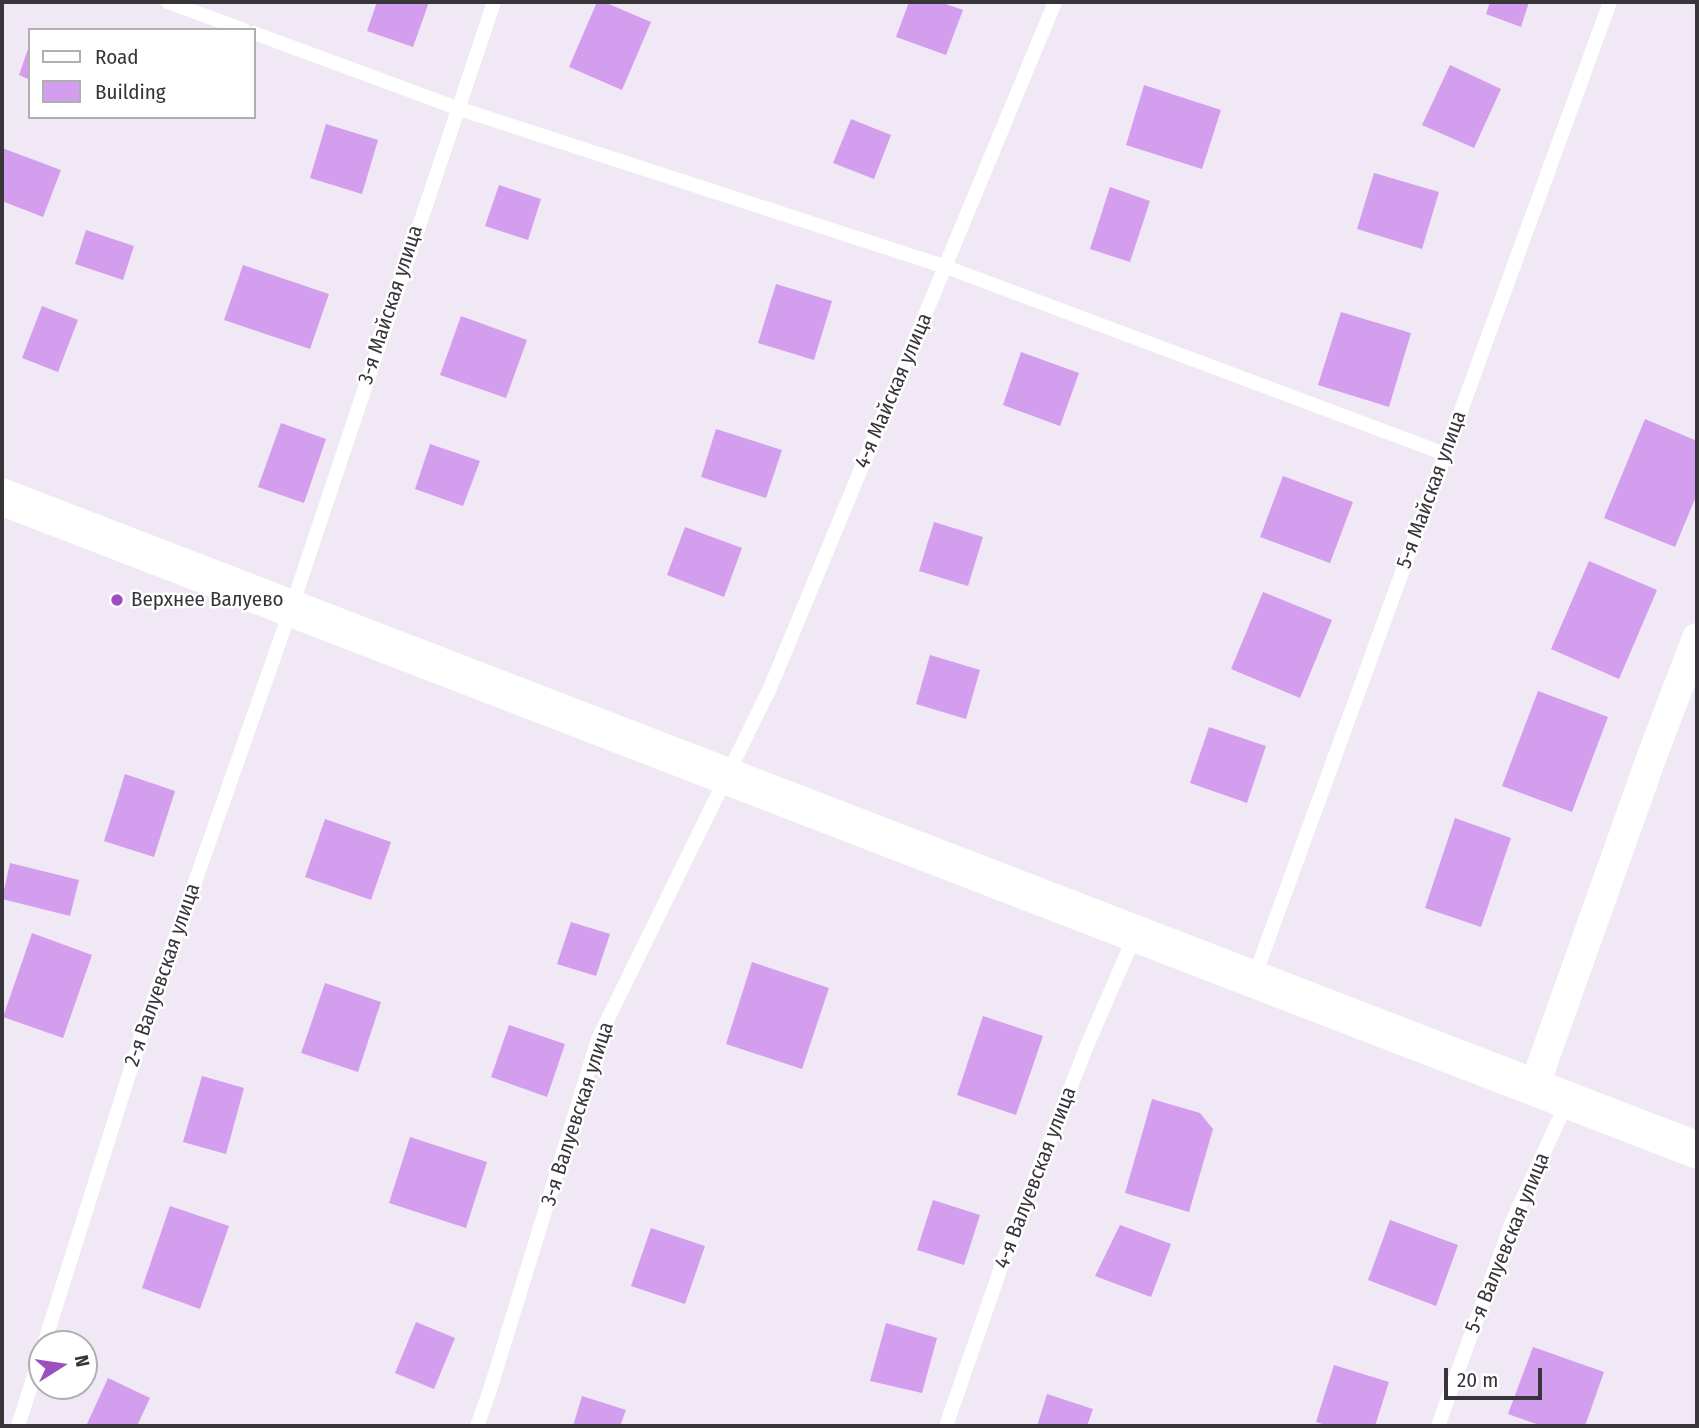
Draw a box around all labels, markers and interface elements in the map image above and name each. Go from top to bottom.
legend [28,28,256,119]
text: Road [95,44,139,70]
text: Building [95,79,166,105]
street label: 3-я Майская улица [353,222,429,388]
street label: 4-я Майская улица [850,310,938,472]
street label: 5-я Майская улица [1392,408,1472,572]
place label: Верхнее Валуево [131,587,284,613]
marker: Верхнее Валуево [109,592,125,608]
street label: 2-я Валуевская улица [120,880,206,1070]
street label: 3-я Валуевская улица [536,1019,620,1209]
street label: 4-я Валуевская улица [990,1084,1082,1272]
street label: 5-я Валуевская улица [1460,1149,1556,1337]
north arrow [28,1330,98,1400]
text: N [70,1353,95,1369]
scale bar [1447,1354,1545,1398]
text: 20 m [1457,1367,1498,1393]

